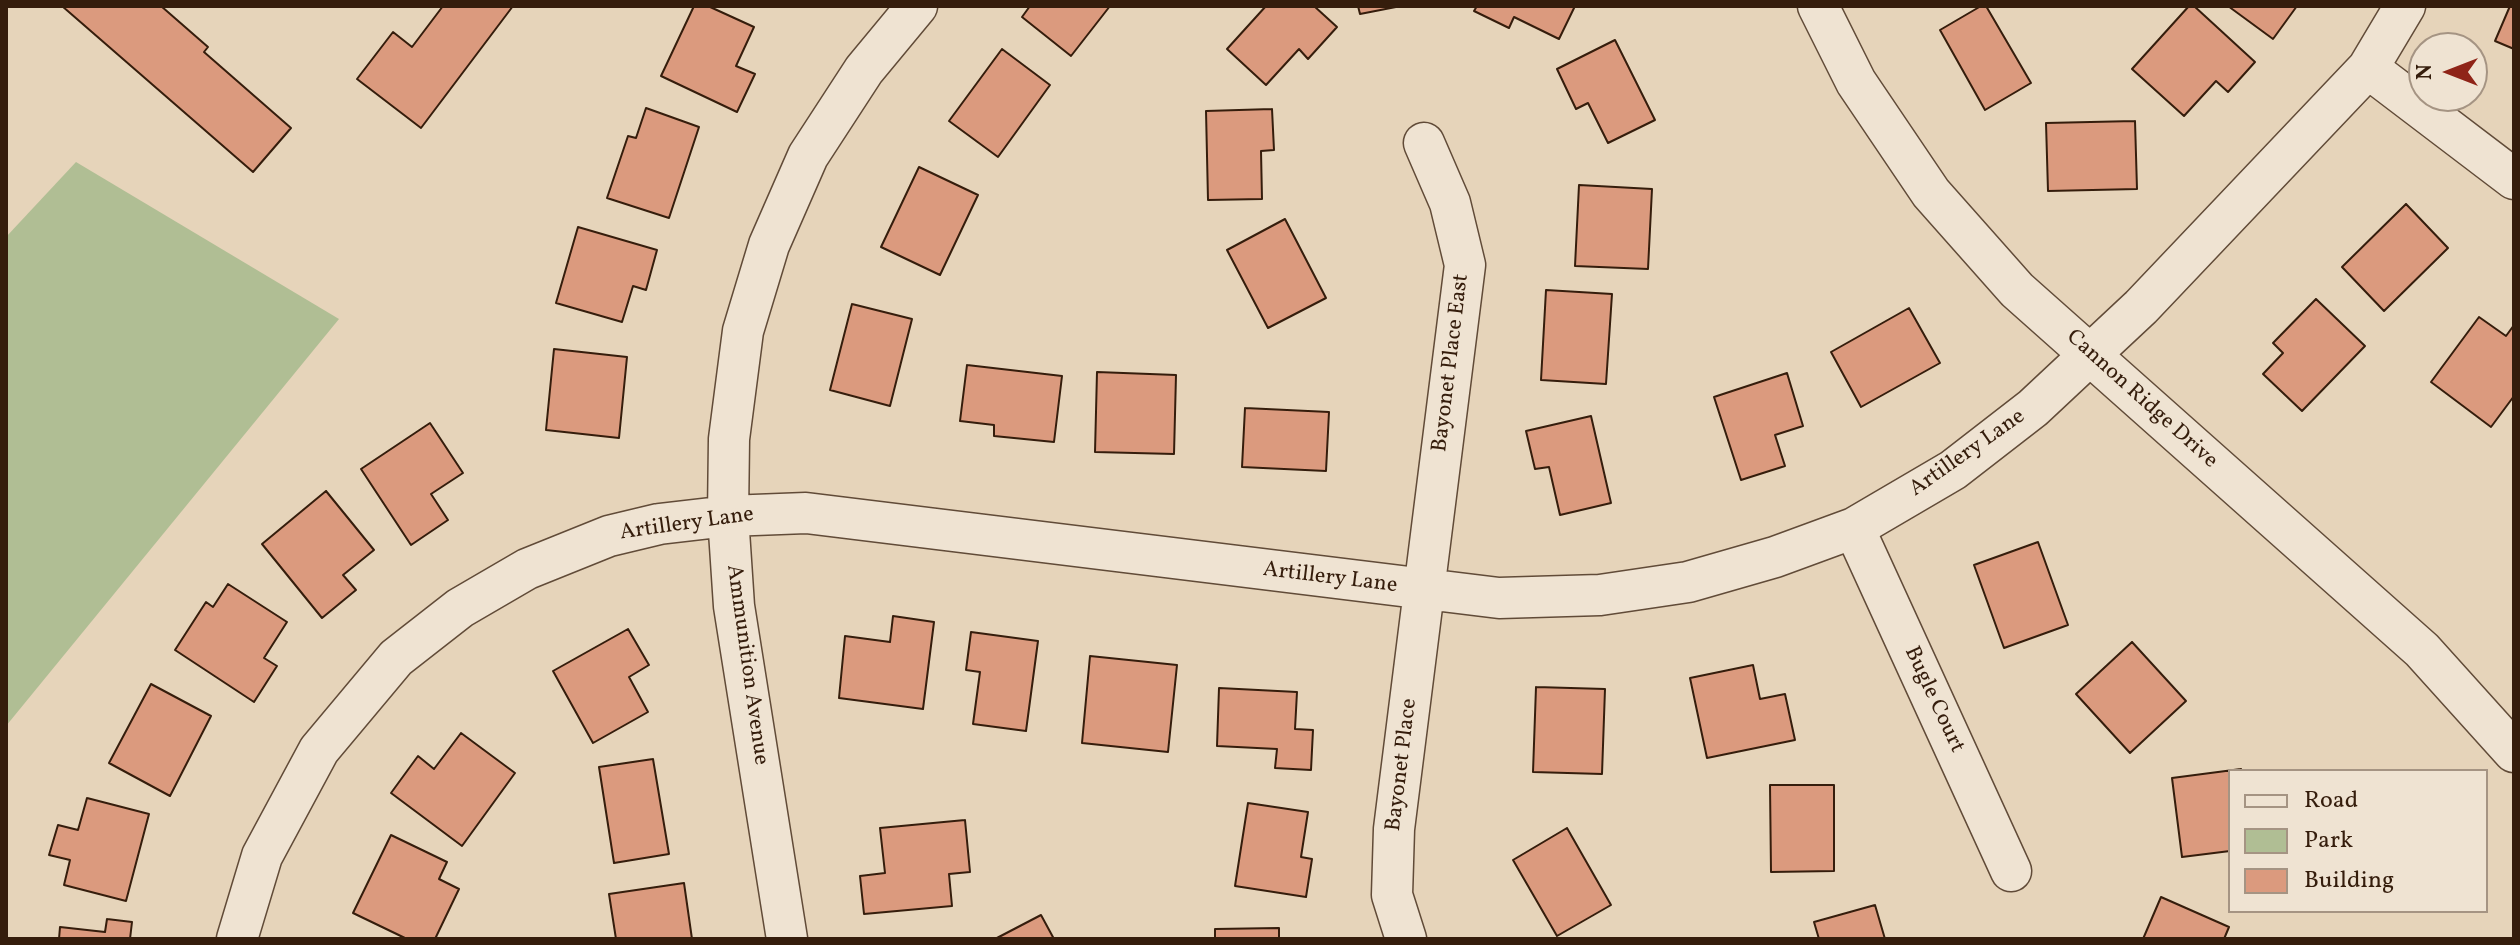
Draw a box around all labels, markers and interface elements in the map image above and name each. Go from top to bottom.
north arrow [2408,32,2488,112]
text: N [2410,64,2441,80]
street label: Bayonet Place East [1428,272,1476,454]
street label: Cannon Ridge Drive [2060,325,2222,475]
street label: Artillery Lane [1905,404,2031,504]
street label: Artillery Lane [618,503,756,547]
street label: Artillery Lane [1261,558,1399,600]
street label: Ammunition Avenue [719,563,773,767]
street label: Bugle Court [1897,643,1969,757]
street label: Bayonet Place [1382,697,1424,833]
legend [2228,769,2488,913]
text: Road [2304,784,2358,818]
text: Park [2304,824,2353,858]
text: Building [2304,864,2394,898]

